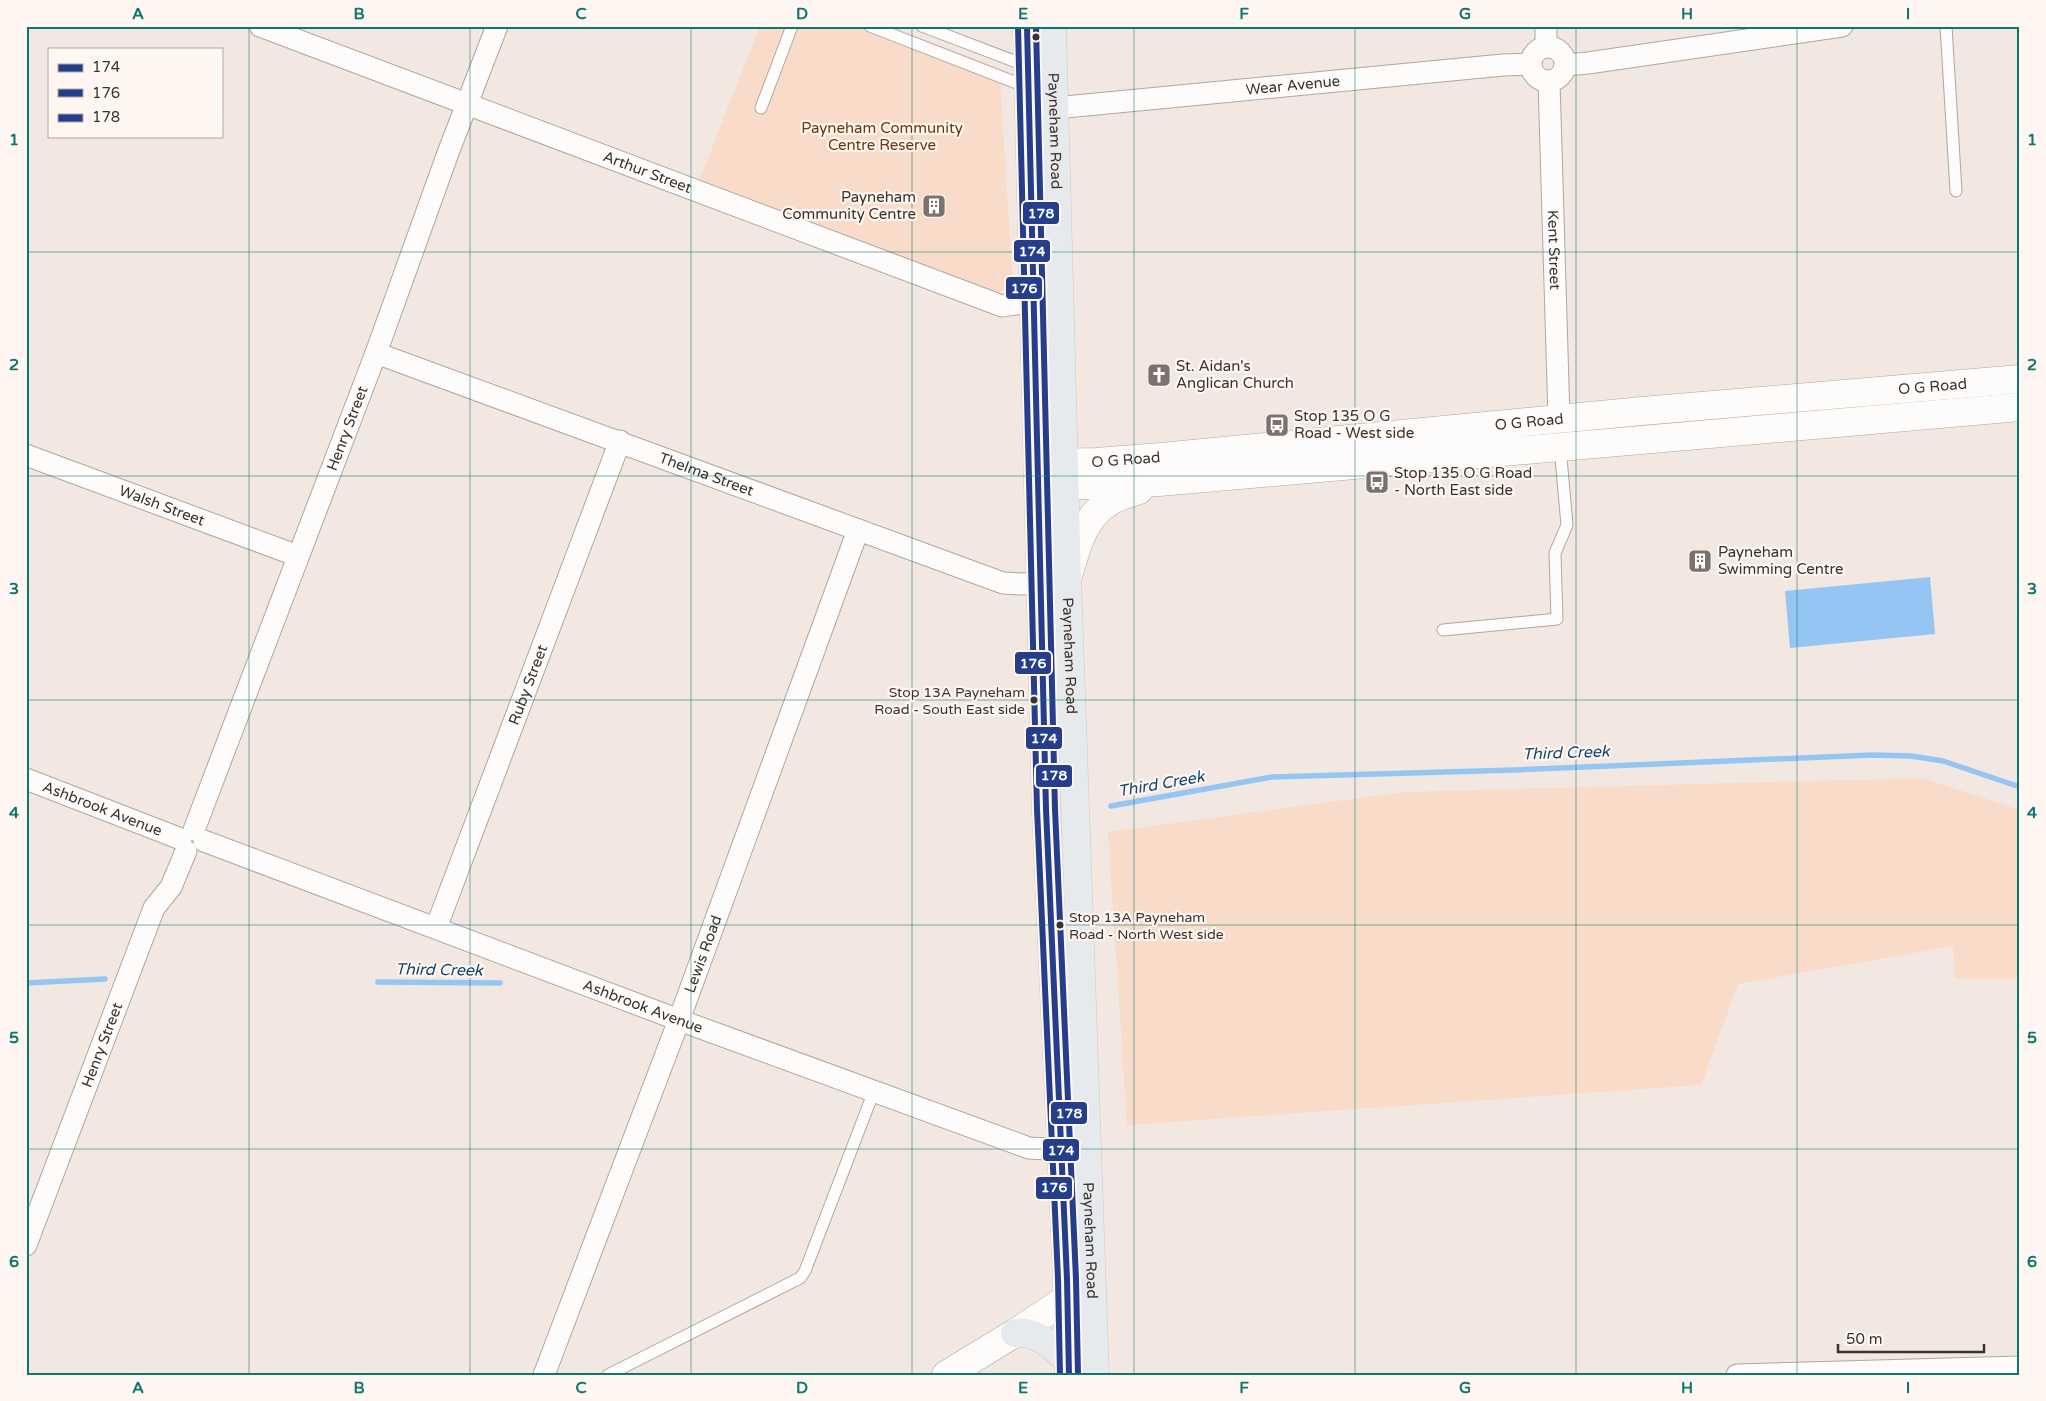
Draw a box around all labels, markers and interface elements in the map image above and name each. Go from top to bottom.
text: A [132,4,144,24]
text: B [353,4,365,24]
text: C [575,4,587,24]
text: D [796,4,808,24]
text: E [1018,4,1028,24]
text: F [1239,4,1249,24]
text: G [1459,4,1471,24]
text: H [1681,4,1693,24]
text: I [1906,4,1910,24]
unlabelled marker [1031,32,1041,42]
legend [48,48,222,138]
text: 174 [92,58,120,76]
street label: Payneham Road [1044,72,1065,190]
street label: Wear Avenue [1245,72,1341,99]
text: 176 [92,84,120,102]
text: 178 [92,108,120,126]
park label: Payneham Community Centre Reserve [801,119,963,154]
text: 1 [9,130,19,150]
text: 1 [2027,130,2037,150]
street label: Arthur Street [600,147,694,197]
place label: Payneham Community Centre [782,188,916,223]
building icon: Payneham Community Centre [921,193,947,219]
line badge: 178 [1022,201,1060,225]
text: 178 [1028,205,1054,222]
street label: Kent Street [1544,210,1564,290]
line badge: 174 [1013,239,1051,263]
text: 174 [1019,243,1045,260]
line badge: 176 [1005,276,1043,300]
text: 176 [1011,280,1037,297]
text: 2 [9,355,19,375]
text: 2 [2027,355,2037,375]
place label: St. Aidan's Anglican Church [1176,357,1294,392]
church icon: St. Aidan's Anglican Church [1146,362,1172,388]
street label: O G Road [1897,375,1968,398]
street label: Henry Street [323,383,372,473]
place label: Stop 135 O G Road - West side [1294,407,1414,442]
street label: O G Road [1494,410,1564,434]
bus stop icon: Stop 135 O G Road - West side [1264,412,1290,438]
street label: O G Road [1091,448,1161,471]
street label: Thelma Street [657,449,757,500]
place label: Stop 135 O G Road - North East side [1394,464,1532,499]
bus stop icon: Stop 135 O G Road - North East side [1364,469,1390,495]
street label: Walsh Street [117,481,207,530]
place label: Payneham Swimming Centre [1718,543,1844,578]
building icon: Payneham Swimming Centre [1687,548,1713,574]
text: 3 [9,579,19,599]
text: 3 [2027,579,2037,599]
street label: Payneham Road [1059,597,1081,714]
street label: Ruby Street [505,642,551,727]
line badge: 176 [1014,651,1052,675]
text: 176 [1020,655,1046,672]
place label: Stop 13A Payneham Road - South East side [874,684,1025,718]
marker: Stop 13A Payneham Road - South East side [1029,695,1039,705]
line badge: 174 [1025,726,1063,750]
text: 174 [1031,730,1057,747]
water label: Third Creek [1522,741,1611,765]
line badge: 178 [1035,764,1073,788]
water label: Third Creek [1116,766,1207,801]
text: 178 [1041,767,1067,784]
street label: Ashbrook Avenue [40,777,165,840]
text: 4 [9,803,19,823]
text: 4 [2027,803,2037,823]
place label: Stop 13A Payneham Road - North West side [1069,909,1224,943]
street label: Lewis Road [681,913,726,995]
marker: Stop 13A Payneham Road - North West side [1055,920,1065,930]
water label: Third Creek [395,959,484,981]
street label: Ashbrook Avenue [580,976,705,1037]
street label: Henry Street [78,1000,126,1090]
text: 5 [9,1028,19,1048]
text: 5 [2027,1028,2037,1048]
line badge: 178 [1050,1101,1088,1125]
text: 178 [1056,1105,1082,1122]
line badge: 174 [1042,1138,1080,1162]
text: 174 [1048,1142,1074,1159]
line badge: 176 [1035,1176,1073,1200]
text: 176 [1041,1179,1067,1196]
street label: Payneham Road [1079,1182,1101,1299]
text: 6 [9,1252,19,1272]
text: 6 [2027,1252,2037,1272]
scale bar [1838,1321,1985,1353]
text: 50 m [1846,1330,1883,1348]
text: A [132,1378,144,1398]
text: B [353,1378,365,1398]
text: C [575,1378,587,1398]
text: D [796,1378,808,1398]
text: E [1018,1378,1028,1398]
text: F [1239,1378,1249,1398]
text: G [1459,1378,1471,1398]
text: H [1681,1378,1693,1398]
text: I [1906,1378,1910,1398]

